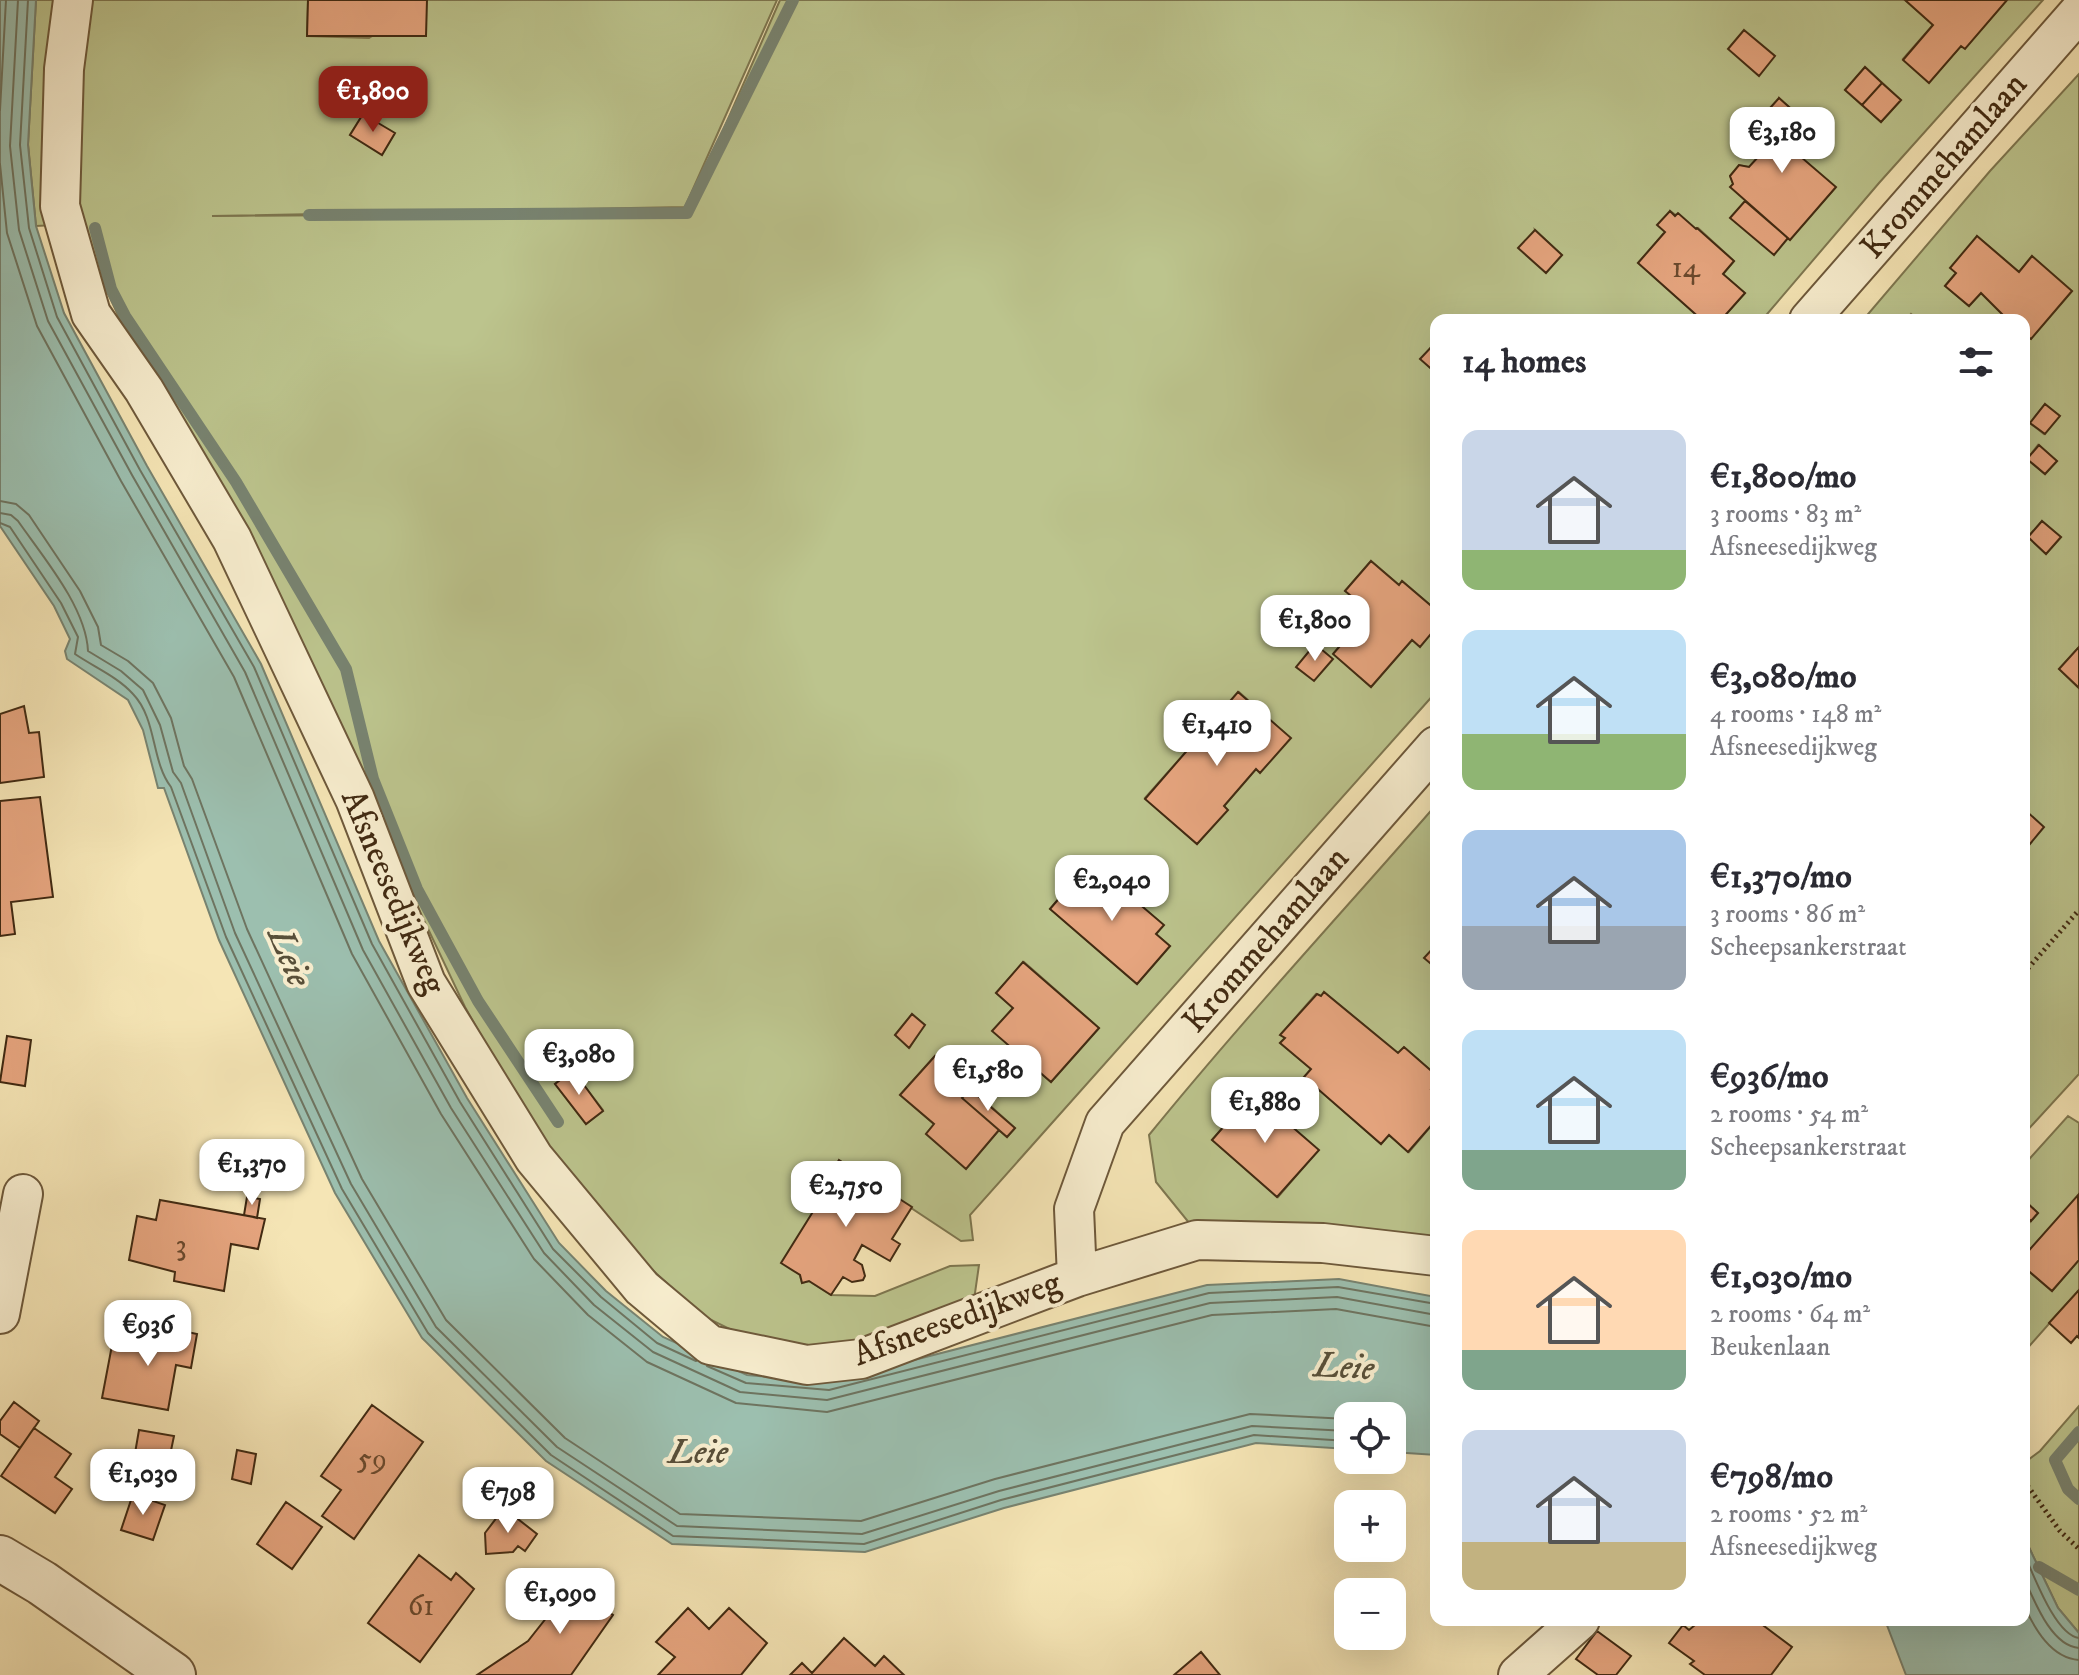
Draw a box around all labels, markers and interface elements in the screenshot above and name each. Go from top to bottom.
street label: Krommehamlaan [1852,64,2036,268]
pin: €1,800 [308,66,438,134]
text: €1,800 [337,75,409,108]
pin: €3,180 [1717,107,1847,175]
text: €3,180 [1748,116,1816,149]
house number: 14 [1672,250,1701,287]
icon: filters [1954,340,1998,384]
text: 14 homes [1462,341,1586,383]
text: €1,800/mo [1710,456,1856,498]
icon: home [1526,462,1622,558]
text: 3 rooms · 83 m² [1710,498,1861,531]
text: Afsneesedijkweg [1710,531,1877,564]
pin: €1,800 [1250,595,1380,663]
text: €1,800 [1279,604,1351,637]
text: €3,080/mo [1710,656,1857,698]
icon: home [1526,662,1622,758]
text: 4 rooms · 148 m² [1710,698,1881,731]
pin: €1,410 [1152,700,1282,768]
text: €1,410 [1182,709,1252,742]
text: Afsneesedijkweg [1710,731,1877,764]
street label: Afsneesedijkweg [331,783,455,1001]
street label: Krommehamlaan [1174,838,1358,1042]
pin: €2,040 [1047,855,1177,923]
text: €1,370/mo [1710,856,1852,898]
icon: home [1526,862,1622,958]
text: €2,040 [1073,864,1151,897]
text: 3 rooms · 86 m² [1710,898,1865,931]
water label: Leie [256,919,322,994]
text: Scheepsankerstraat [1710,931,1906,964]
pin: €3,080 [514,1029,644,1097]
text: €3,080 [543,1038,615,1071]
pin: €1,580 [923,1045,1053,1113]
text: €1,580 [952,1054,1024,1087]
text: €936/mo [1710,1056,1829,1098]
icon: home [1526,1062,1622,1158]
pin: €1,880 [1200,1077,1330,1145]
text: €1,880 [1229,1086,1301,1119]
text: 2 rooms · 54 m² [1710,1098,1868,1131]
text: Scheepsankerstraat [1710,1131,1906,1164]
pin: €1,370 [187,1139,317,1207]
text: €1,370 [217,1148,287,1181]
pin: €2,750 [781,1161,911,1229]
text: €2,750 [809,1170,883,1203]
house number: 3 [175,1228,187,1265]
text: €1,030/mo [1710,1256,1852,1298]
street label: Afsneesedijkweg [847,1262,1067,1376]
icon: home [1526,1262,1622,1358]
text: 2 rooms · 64 m² [1710,1298,1870,1331]
pin: €936 [101,1300,195,1368]
text: €936 [122,1309,174,1342]
text: Beukenlaan [1710,1331,1830,1364]
water label: Leie [1311,1343,1376,1391]
map controls [1334,1402,1406,1650]
button: locate [1334,1402,1406,1474]
water label: Leie [666,1430,729,1475]
house number: 59 [357,1441,387,1478]
pin: €1,030 [78,1449,208,1517]
text: €798/mo [1710,1456,1833,1498]
text: €1,030 [108,1458,178,1491]
icon: home [1526,1462,1622,1558]
pin: €798 [461,1467,555,1535]
text: €798 [481,1476,535,1509]
button: + [1334,1490,1406,1562]
text: 2 rooms · 52 m² [1710,1498,1867,1531]
text: Afsneesedijkweg [1710,1531,1877,1564]
pin: €1,090 [495,1568,625,1636]
text: €1,090 [524,1577,596,1610]
button: − [1334,1578,1406,1650]
house number: 61 [408,1588,434,1625]

